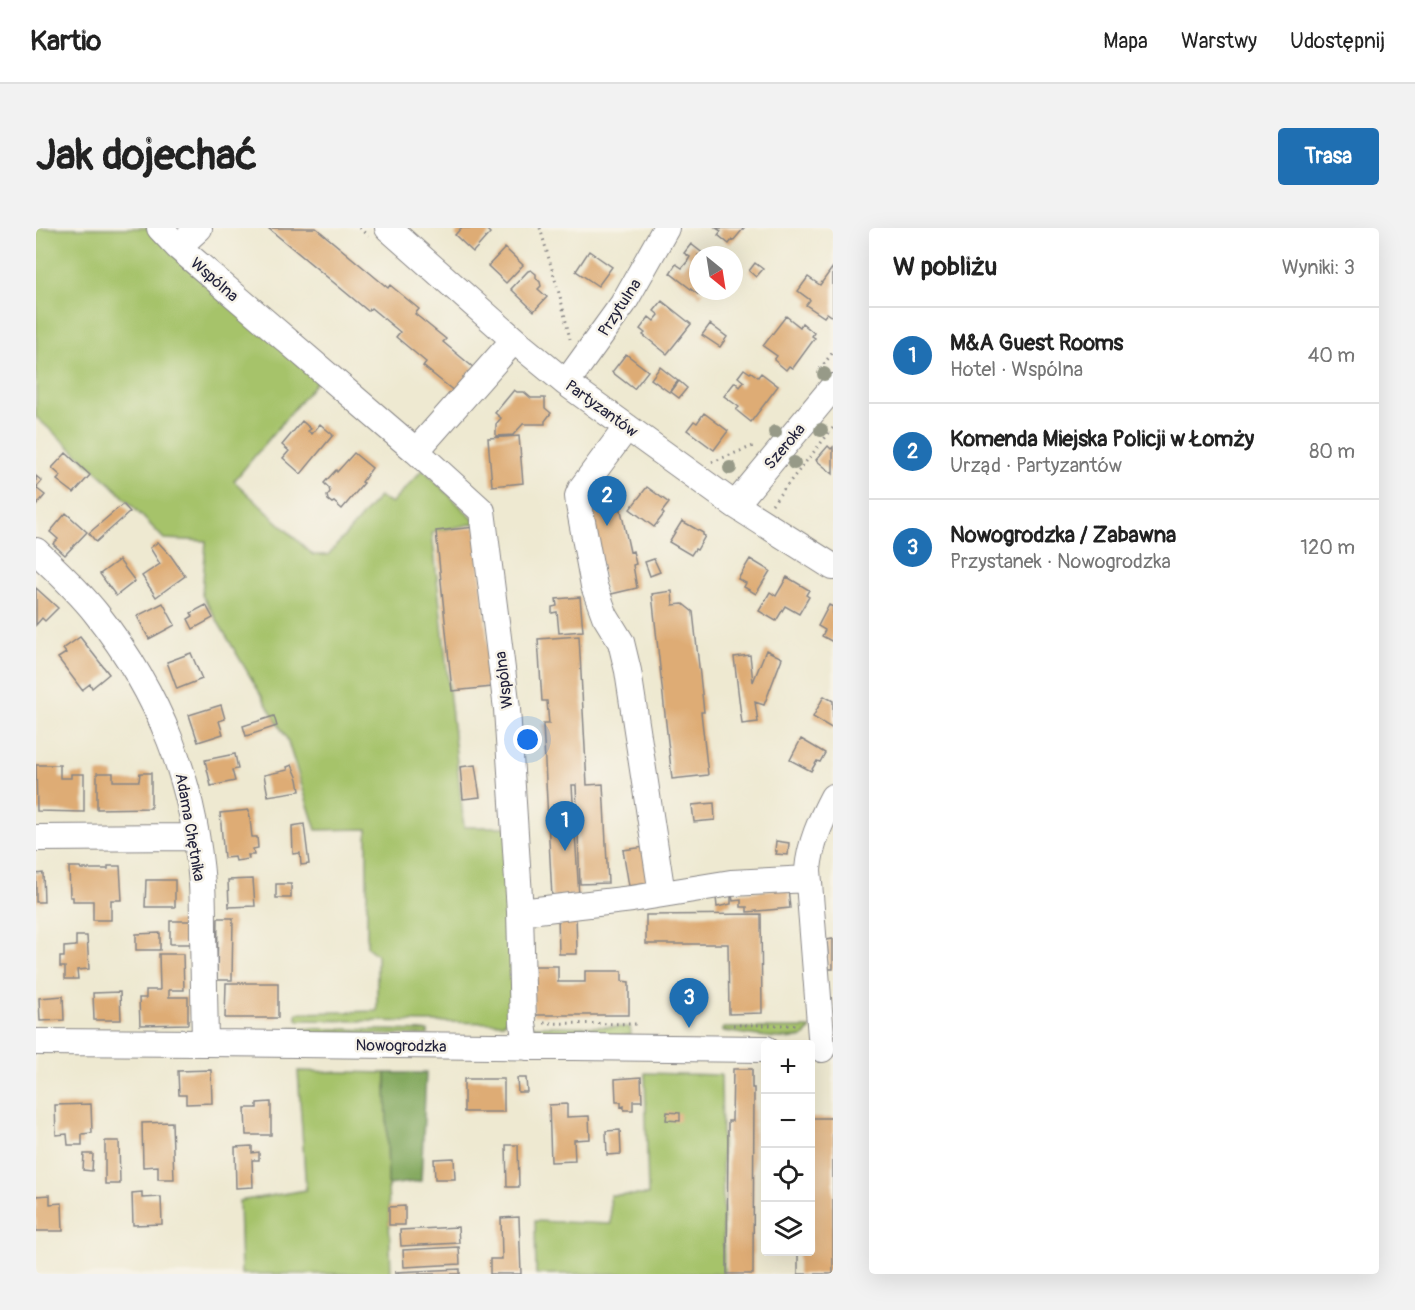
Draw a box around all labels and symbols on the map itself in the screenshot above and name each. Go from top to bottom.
north arrow [689,246,743,300]
street label: Wspólna [186,253,243,306]
street label: Przytulna [594,275,646,340]
street label: Partyzantów [561,376,642,442]
street label: Szeroka [760,420,810,474]
pin: 2 [588,476,626,526]
street label: Wspólna [491,650,517,710]
your location [513,725,542,754]
street label: Adama Chętnika [171,772,209,883]
pin: 1 [546,802,584,851]
pin: 3 [670,978,708,1028]
street label: Nowogrodzka [355,1035,447,1057]

